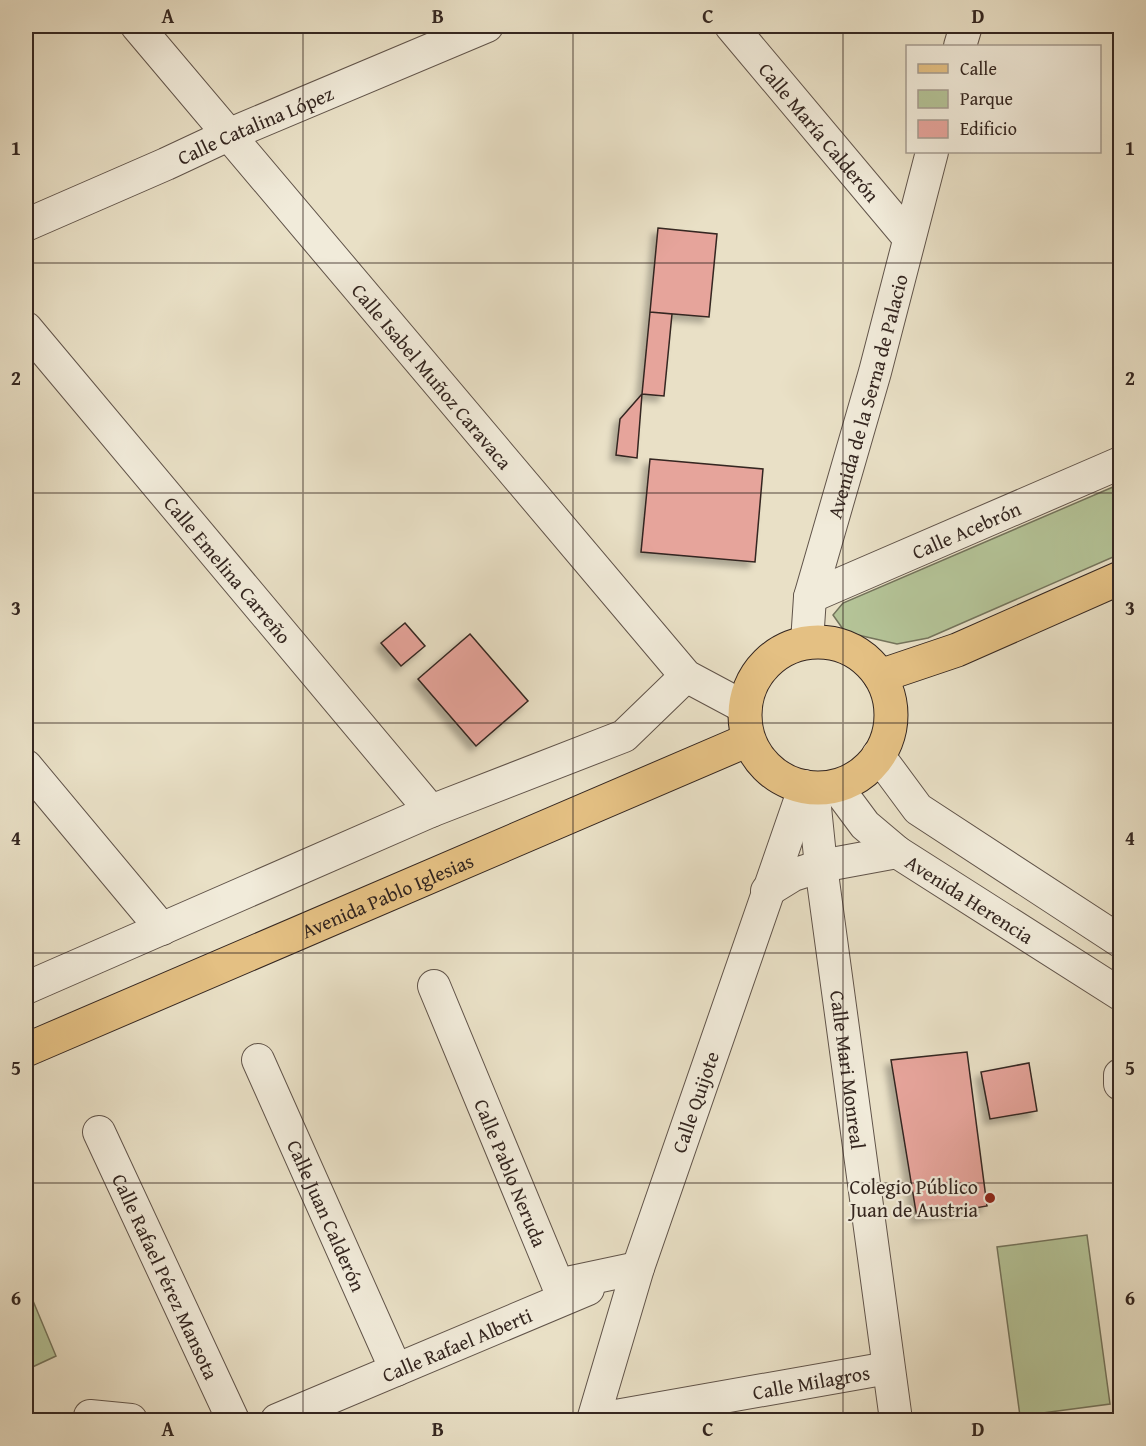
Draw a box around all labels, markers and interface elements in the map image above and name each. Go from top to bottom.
text: A [162,1,175,30]
text: B [432,1,444,30]
text: C [702,1,714,30]
text: D [971,1,985,30]
legend [906,45,1101,153]
street label: Calle María Calderón [752,55,887,208]
text: Calle [960,55,997,82]
street label: Calle Catalina López [172,78,338,171]
text: Parque [960,85,1013,112]
text: Edificio [960,115,1017,142]
text: 1 [11,133,21,162]
text: 1 [1125,133,1135,162]
street label: Avenida de la Serna de Palacio [819,271,914,522]
street label: Calle Isabel Muñoz Caravaca [345,277,520,476]
text: 2 [11,363,21,392]
text: 2 [1125,363,1135,392]
street label: Calle Emelina Carreño [158,489,299,650]
street label: Calle Acebrón [907,493,1025,566]
text: 3 [11,593,21,622]
text: 3 [1125,593,1135,622]
text: 4 [11,823,21,852]
text: 4 [1125,823,1135,852]
street label: Avenida Pablo Iglesias [297,845,478,945]
street label: Avenida Herencia [900,847,1040,950]
street label: Calle Mari Monreal [823,989,874,1151]
street label: Calle Quijote [664,1047,726,1157]
text: 5 [11,1053,21,1082]
text: 5 [1125,1053,1135,1082]
street label: Calle Pablo Neruda [468,1094,555,1252]
street label: Calle Juan Calderón [281,1135,374,1296]
street label: Calle Rafael Pérez Mansota [106,1168,227,1384]
place label: Colegio Público Juan de Austria [847,1172,979,1224]
marker: Colegio Público Juan de Austria [983,1191,997,1205]
text: 6 [11,1283,21,1312]
text: 6 [1125,1283,1135,1312]
street label: Calle Rafael Alberti [377,1300,536,1389]
street label: Calle Milagros [750,1357,872,1406]
text: A [162,1414,175,1443]
text: B [432,1414,444,1443]
text: C [702,1414,714,1443]
text: D [971,1414,985,1443]

